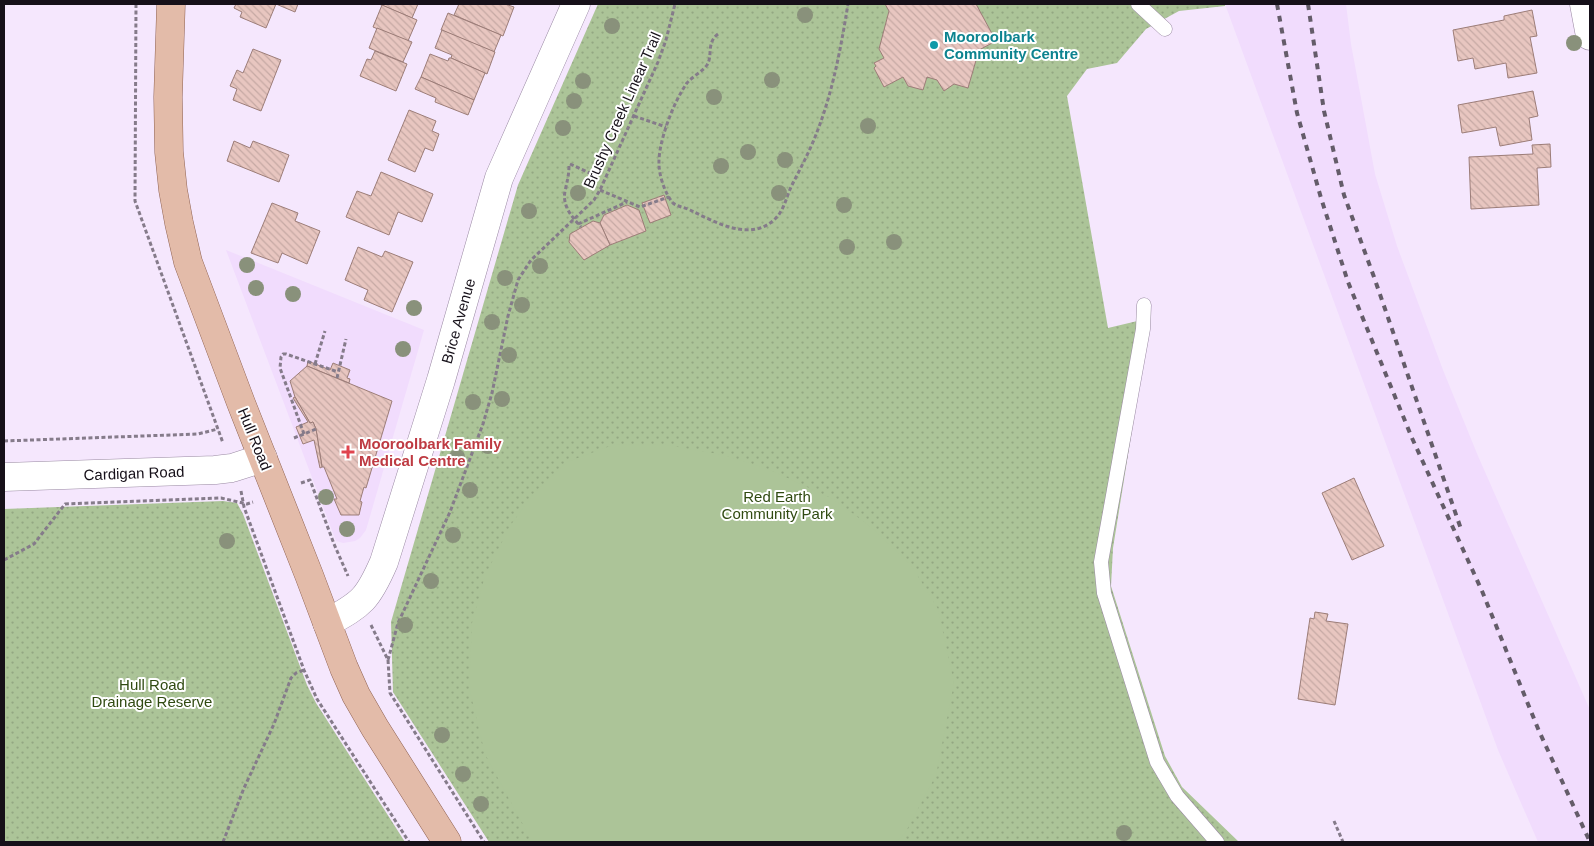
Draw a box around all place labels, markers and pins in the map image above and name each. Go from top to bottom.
place label: Mooroolbark Community Centre [944,28,1078,62]
marker: Mooroolbark Community Centre [928,39,940,51]
place label: Mooroolbark Family Medical Centre [359,435,502,469]
marker: Mooroolbark Family Medical Centre [341,445,355,459]

